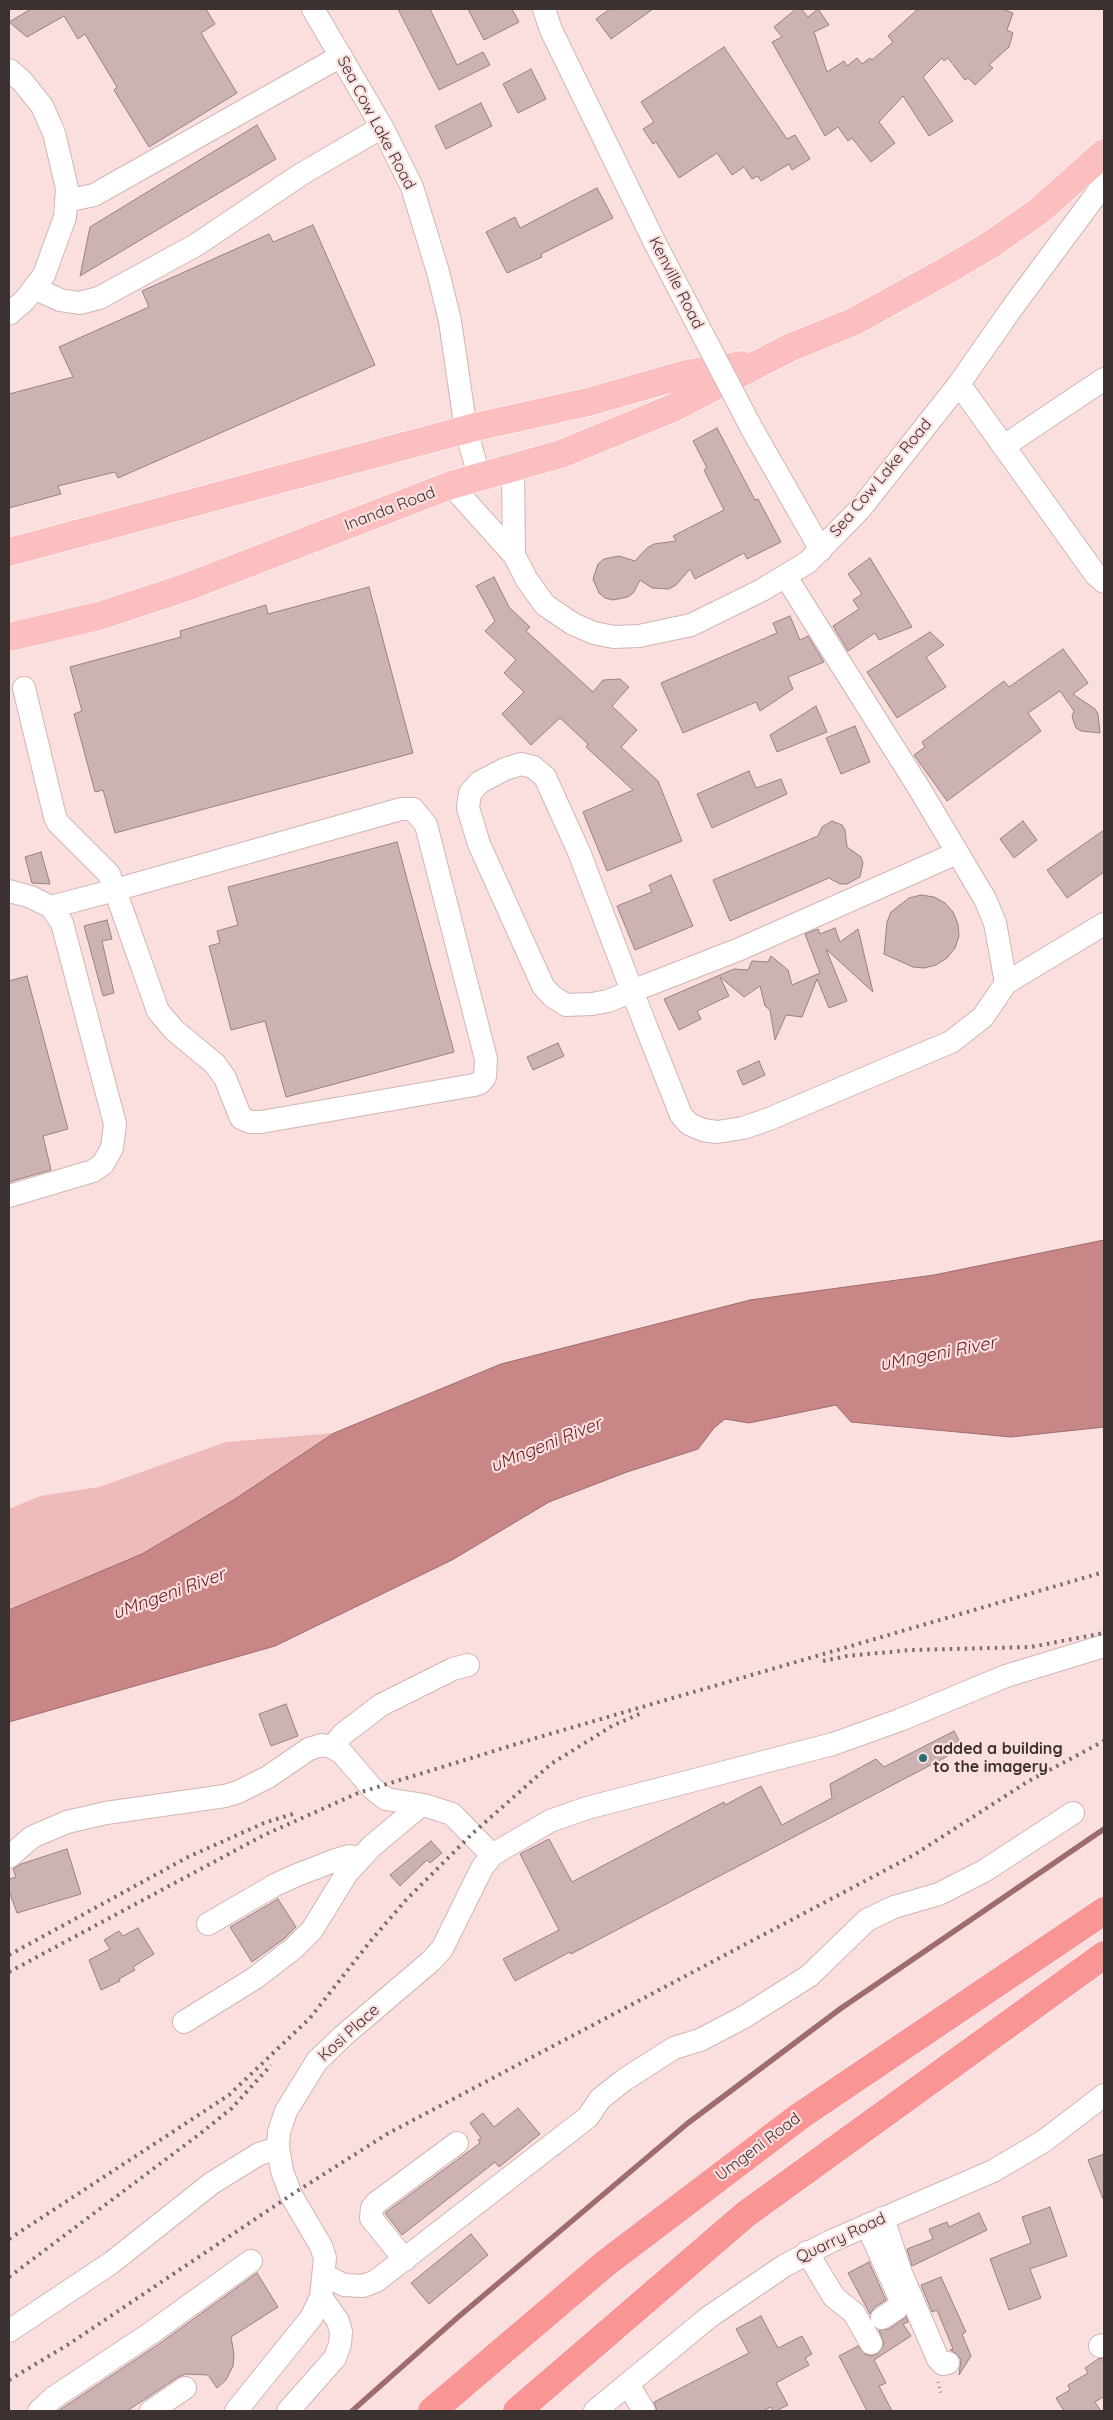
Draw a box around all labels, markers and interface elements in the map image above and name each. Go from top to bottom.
street label: Sea Cow Lake Road [333,53,419,193]
street label: Kenville Road [645,234,707,332]
street label: Sea Cow Lake Road [826,415,936,541]
street label: Inanda Road [342,483,438,535]
water label: uMngeni River [878,1332,998,1376]
water label: uMngeni River [487,1413,605,1477]
water label: uMngeni River [110,1564,228,1624]
place label: added a building to the imagery [933,1739,1063,1777]
marker: added a building to the imagery [917,1752,929,1764]
street label: Kosi Place [314,2001,384,2065]
street label: Umgeni Road [712,2109,804,2185]
street label: Quarry Road [793,2209,889,2267]

